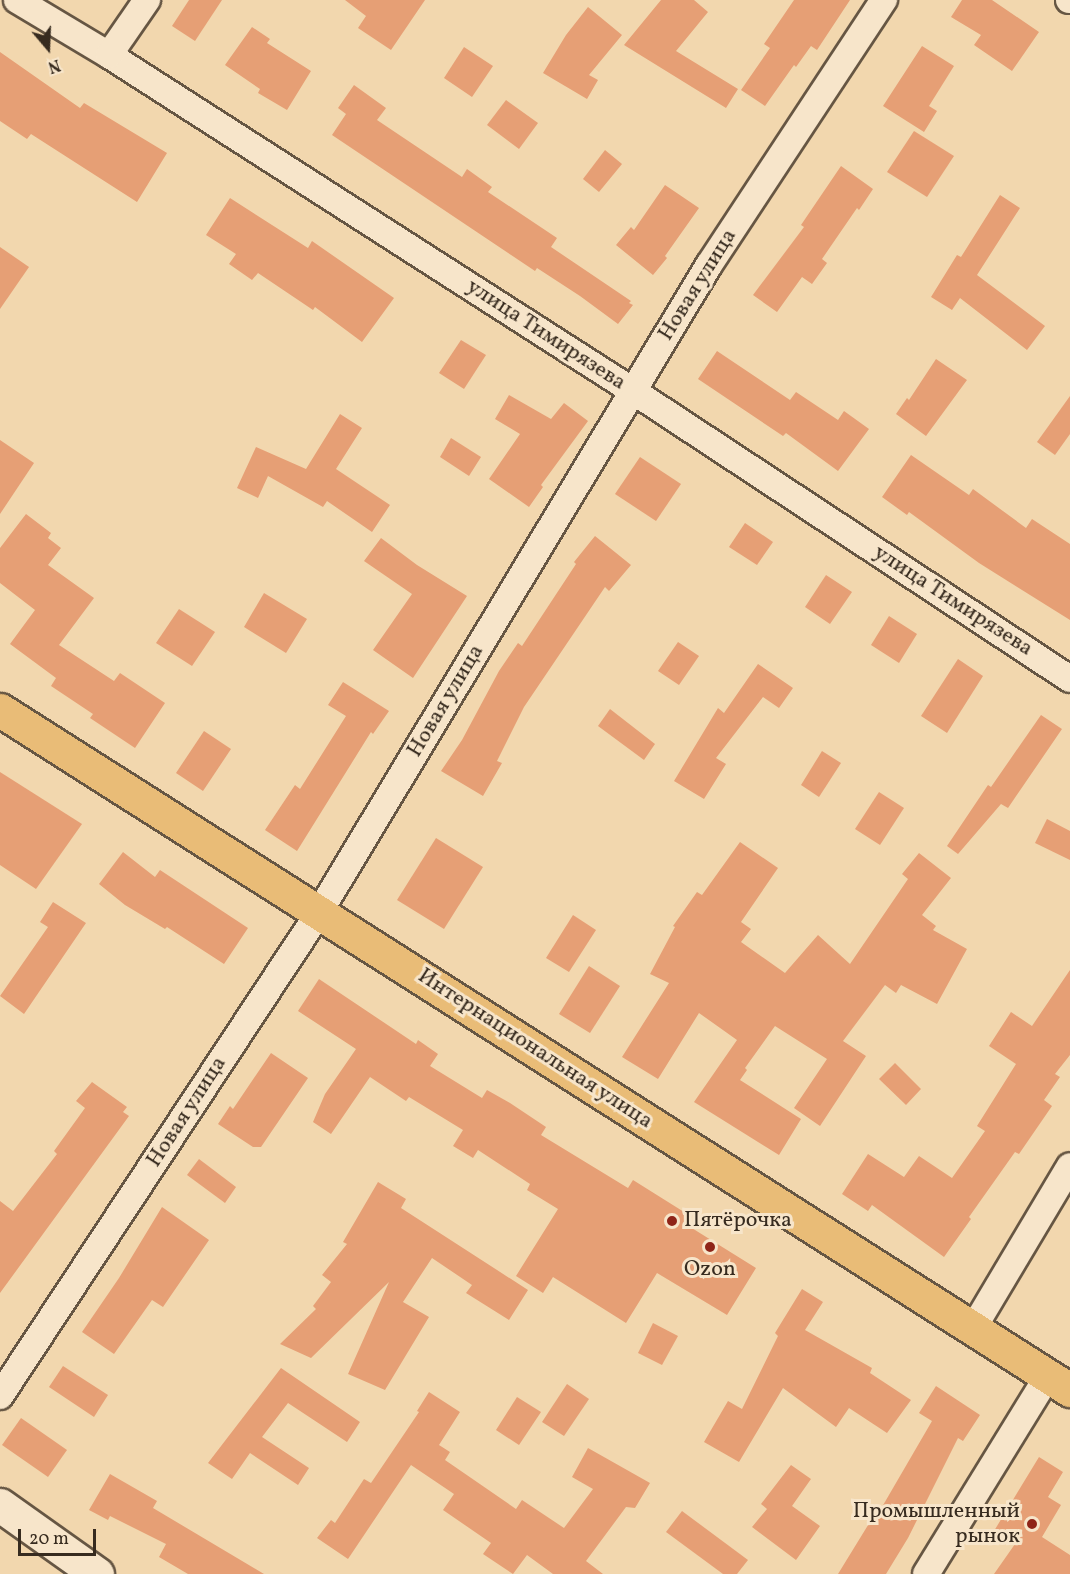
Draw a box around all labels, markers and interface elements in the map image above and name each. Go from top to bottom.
north arrow [18,18,78,78]
text: N [45,53,63,77]
street label: Новая улица [653,224,743,346]
street label: улица Тимирязева [461,273,631,397]
street label: улица Тимирязева [868,539,1038,663]
street label: Новая улица [402,640,490,762]
street label: Интернациональная улица [412,963,658,1135]
street label: Новая улица [141,1051,233,1173]
place label: Пятёрочка [684,1208,792,1234]
marker: Пятёрочка [665,1214,679,1228]
marker: Ozon [703,1240,717,1254]
place label: Ozon [684,1257,736,1283]
place label: Промышленный рынок [853,1498,1020,1550]
scale bar [21,1517,99,1555]
marker: Промышленный рынок [1025,1517,1039,1531]
text: 20 m [29,1527,69,1552]

